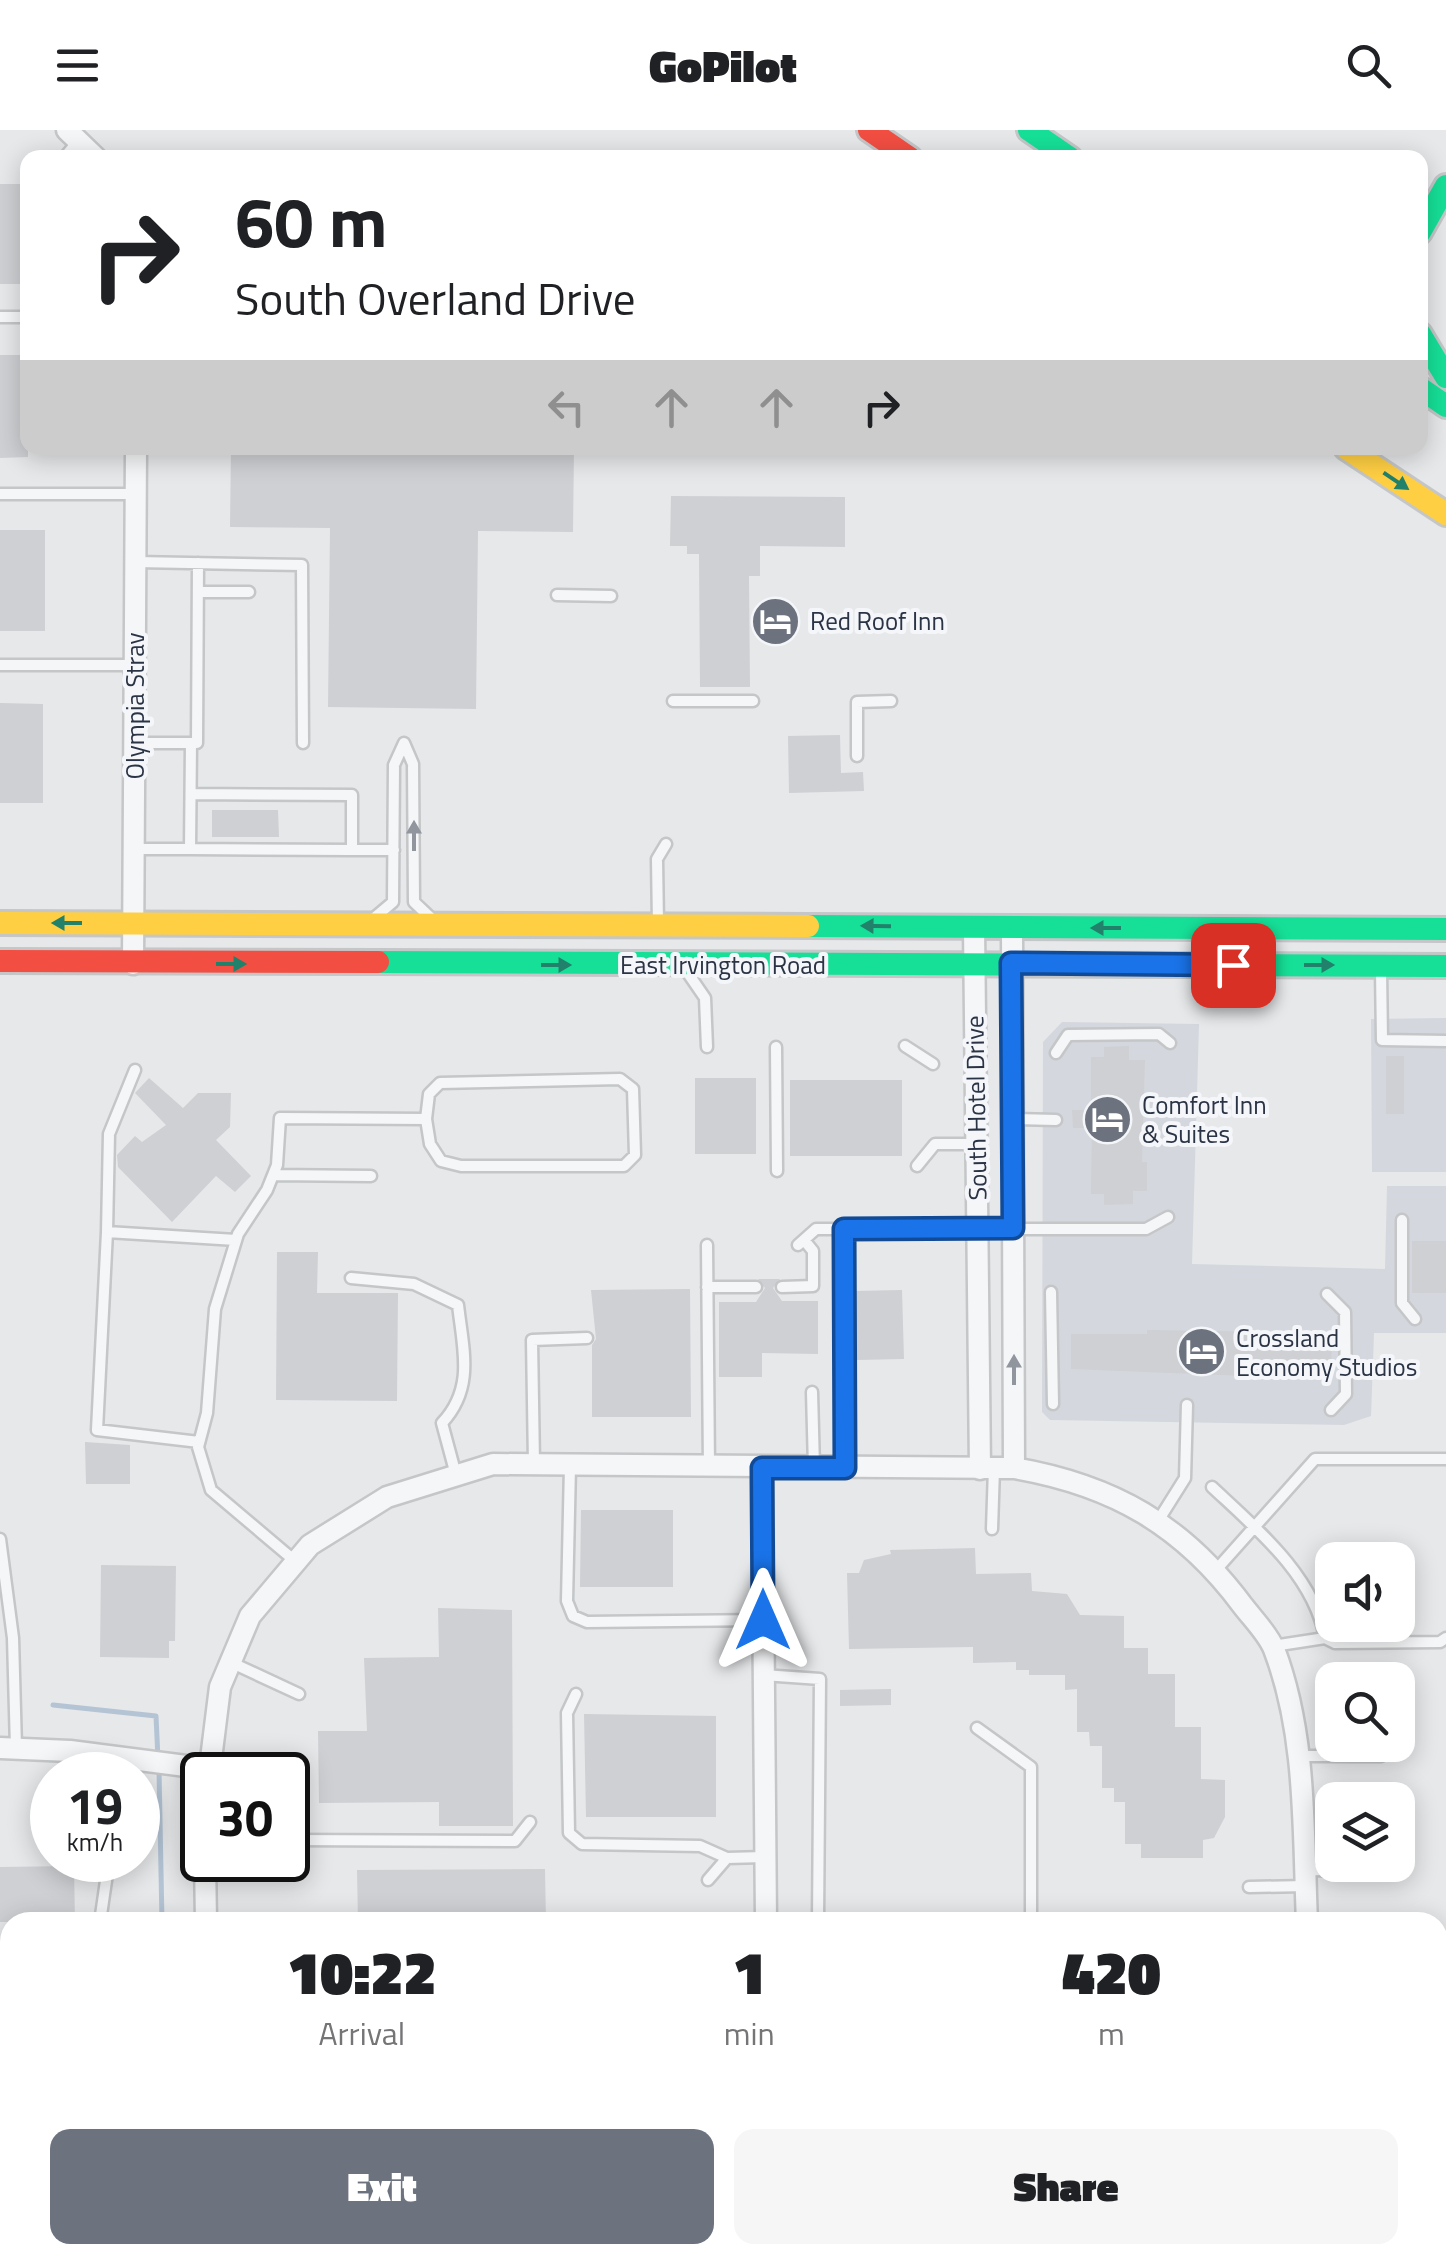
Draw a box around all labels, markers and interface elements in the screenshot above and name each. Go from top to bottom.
text: GoPilot [649,31,797,99]
icon: menu [50,38,105,93]
icon: search [1341,38,1396,93]
text: 60 m [235,168,388,274]
icon: right [70,190,200,320]
text: South Overland Drive [235,264,635,332]
icon: left [539,380,594,435]
icon: ahead [644,380,699,435]
icon: ahead [749,380,804,435]
icon: right [854,380,909,435]
one-way arrow [1383,471,1410,490]
hotel icon: Red Roof Inn [749,595,801,647]
place label: Red Roof Inn [810,602,945,640]
street label: Olympia Strav [116,632,154,780]
one-way arrow [406,820,422,852]
one-way arrow [50,915,82,931]
one-way arrow [860,918,892,934]
one-way arrow [1090,920,1122,936]
pin [1191,923,1276,1008]
icon: arrive [1206,938,1261,993]
street label: East Irvington Road [620,946,826,984]
one-way arrow [215,956,247,972]
one-way arrow [540,957,572,973]
one-way arrow [1303,957,1335,973]
street label: South Hotel Drive [955,1015,997,1201]
place label: Comfort Inn & Suites [1142,1086,1267,1153]
hotel icon: Comfort Inn & Suites [1081,1093,1133,1145]
place label: Crossland Economy Studios [1236,1319,1417,1386]
hotel icon: Crossland Economy Studios [1175,1326,1227,1378]
one-way arrow [1006,1354,1022,1386]
map controls [1315,1542,1415,1882]
button: sound [1315,1542,1415,1642]
position arrow [711,1568,815,1672]
button: search [1315,1662,1415,1762]
speed limit sign: 30 [180,1752,310,1882]
text: 19 [67,1767,123,1843]
button: layers [1315,1782,1415,1882]
text: km/h [67,1823,123,1861]
text: 10:22 [287,1926,436,2017]
text: 1 [733,1926,766,2017]
text: 420 [1062,1926,1161,2017]
text: Arrival [318,2009,405,2057]
text: min [724,2009,775,2057]
text: m [1098,2009,1125,2057]
button: Exit [50,2129,714,2244]
button: Share [734,2129,1398,2244]

